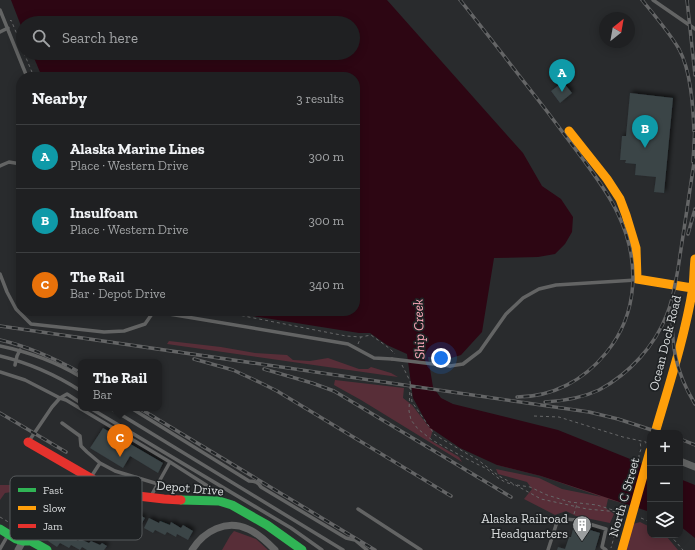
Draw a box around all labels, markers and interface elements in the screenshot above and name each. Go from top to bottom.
north arrow [599,12,635,48]
search box [16,16,360,60]
icon: search [30,27,52,49]
text: Search here [62,29,138,47]
pin: A [549,59,575,92]
text: Nearby [32,88,87,108]
text: 3 results [296,91,344,106]
pin: B [632,115,658,148]
text: Alaska Marine Lines [70,140,205,158]
text: A [41,149,49,164]
text: 300 m [308,149,344,164]
text: Place · Western Drive [70,158,188,173]
text: Insulfoam [70,204,138,222]
text: B [41,213,49,228]
text: 300 m [308,213,344,228]
text: Place · Western Drive [70,222,188,237]
text: The Rail [70,268,124,286]
text: C [41,277,49,292]
text: 340 m [309,277,344,292]
text: Bar · Depot Drive [70,286,166,301]
street label: Ocean Dock Road [646,294,684,392]
water label: Ship Creek [409,299,429,359]
your location [431,348,451,368]
popup [78,359,162,411]
text: The Rail [93,369,147,387]
text: Bar [93,387,112,402]
pin: C [107,424,133,457]
map controls [647,430,683,538]
button: + [647,430,683,466]
street label: North C Street [605,455,643,538]
button: − [647,466,683,502]
legend [10,476,142,540]
street label: Depot Drive [156,478,224,498]
text: Fast [43,484,64,497]
text: Slow [43,502,66,515]
button: layers [647,502,683,538]
place label: Alaska Railroad Headquarters [481,511,568,541]
building icon: Alaska Railroad Headquarters [571,514,593,542]
text: Jam [43,520,63,533]

